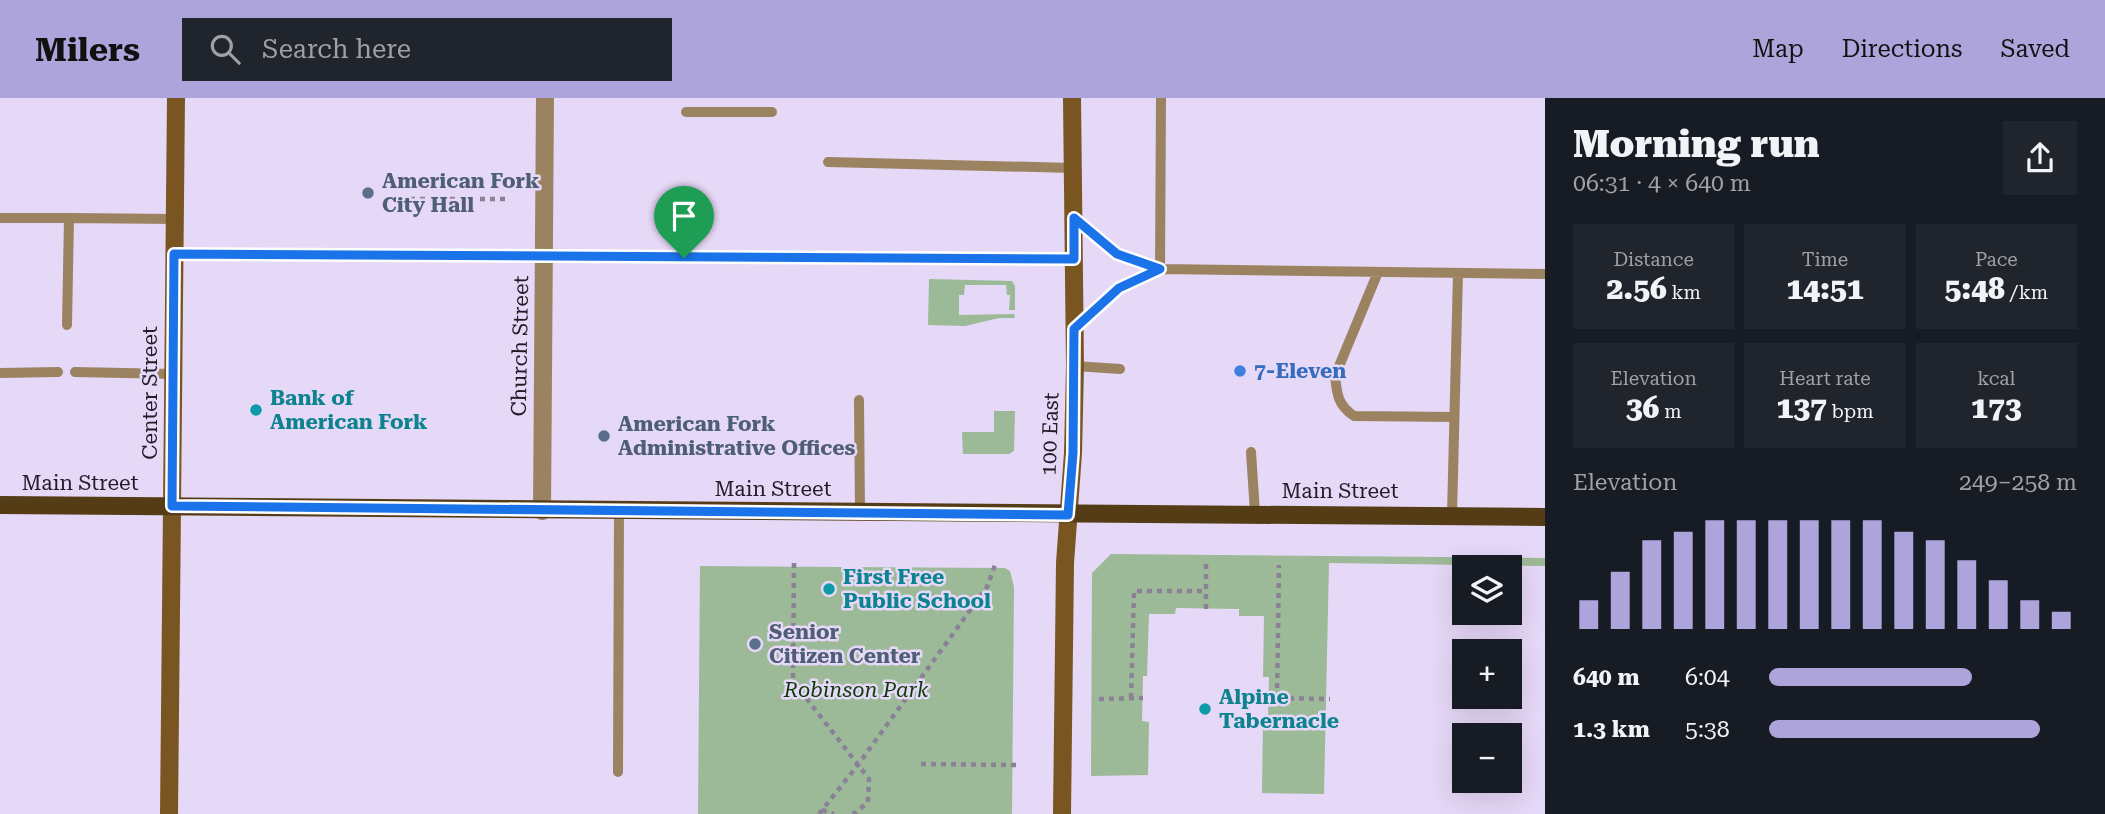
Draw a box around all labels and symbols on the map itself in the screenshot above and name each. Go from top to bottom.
place label: American Fork City Hall [382,169,540,217]
marker: American Fork City Hall [360,185,376,201]
pin [654,186,714,258]
street label: Church Street [507,275,533,417]
street label: Center Street [138,326,162,460]
place label: 7-Eleven [1254,359,1346,383]
marker: 7-Eleven [1232,363,1248,379]
place label: Bank of American Fork [270,386,428,434]
street label: 100 East [1037,392,1063,476]
marker: Bank of American Fork [248,402,264,418]
place label: American Fork Administrative Offices [618,412,856,460]
marker: American Fork Administrative Offices [596,428,612,444]
street label: Main Street [22,471,139,495]
street label: Main Street [715,477,832,501]
street label: Main Street [1282,479,1399,503]
place label: First Free Public School [843,565,991,613]
marker: First Free Public School [821,581,837,597]
place label: Senior Citizen Center [769,620,921,668]
marker: Senior Citizen Center [747,636,763,652]
park label: Robinson Park [783,678,929,702]
place label: Alpine Tabernacle [1219,685,1339,733]
marker: Alpine Tabernacle [1197,701,1213,717]

